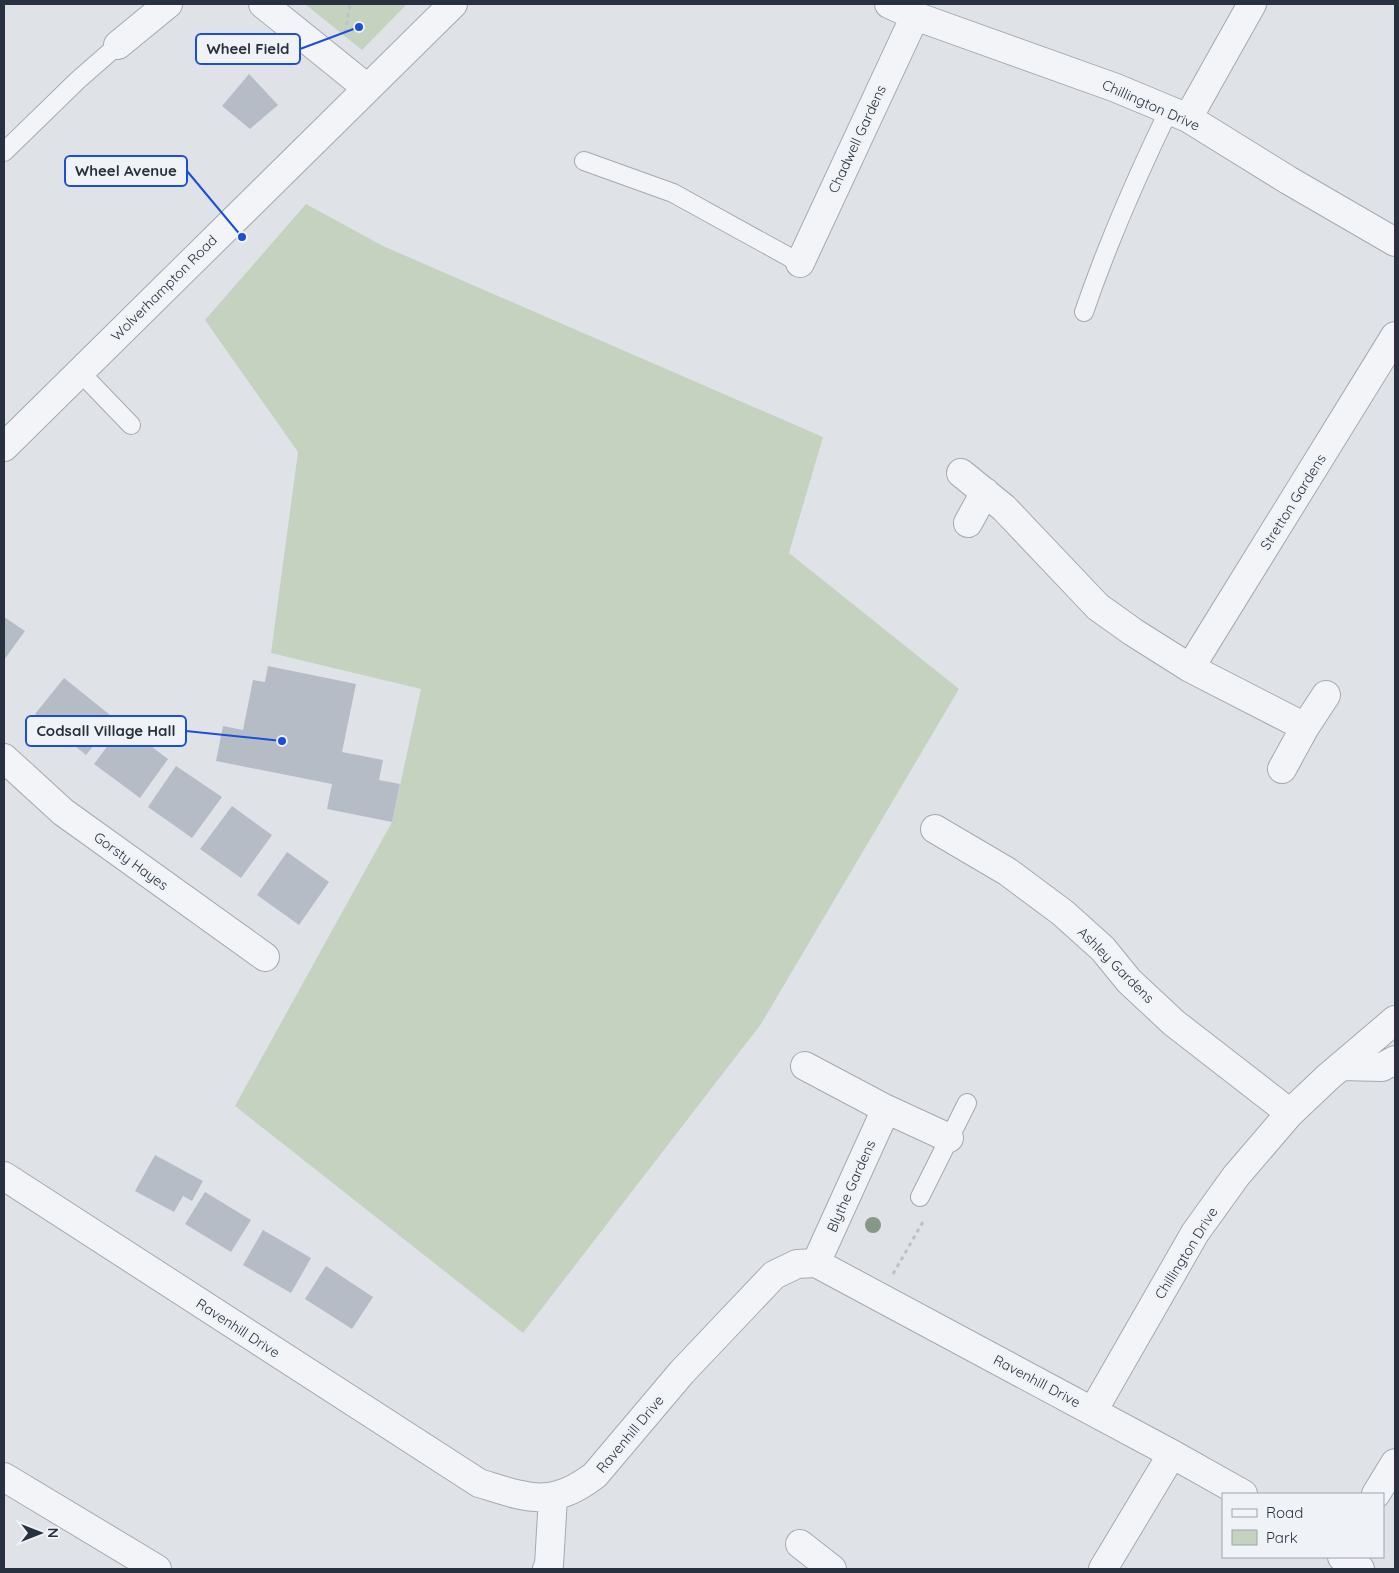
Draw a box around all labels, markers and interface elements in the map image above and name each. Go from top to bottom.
callout: Wheel Field [196,34,300,64]
text: Wheel Field [206,39,290,58]
street label: Chillington Drive [1099,75,1203,135]
street label: Chadwell Gardens [824,82,890,196]
callout: Wheel Avenue [65,156,187,186]
text: Wheel Avenue [75,161,177,180]
street label: Wolverhampton Road [107,231,221,345]
street label: Stretton Gardens [1256,451,1330,553]
callout: Codsall Village Hall [26,716,186,746]
text: Codsall Village Hall [36,721,176,740]
street label: Gorsty Hayes [90,828,172,894]
street label: Ashley Gardens [1074,923,1158,1007]
street label: Blythe Gardens [823,1137,879,1235]
street label: Chillington Drive [1151,1204,1222,1302]
street label: Ravenhill Drive [193,1294,283,1362]
street label: Ravenhill Drive [990,1351,1084,1412]
street label: Ravenhill Drive [592,1391,668,1477]
legend [1222,1493,1384,1558]
text: Road [1266,1503,1303,1522]
north arrow [15,1508,65,1558]
text: N [44,1528,62,1538]
text: Park [1266,1528,1298,1547]

